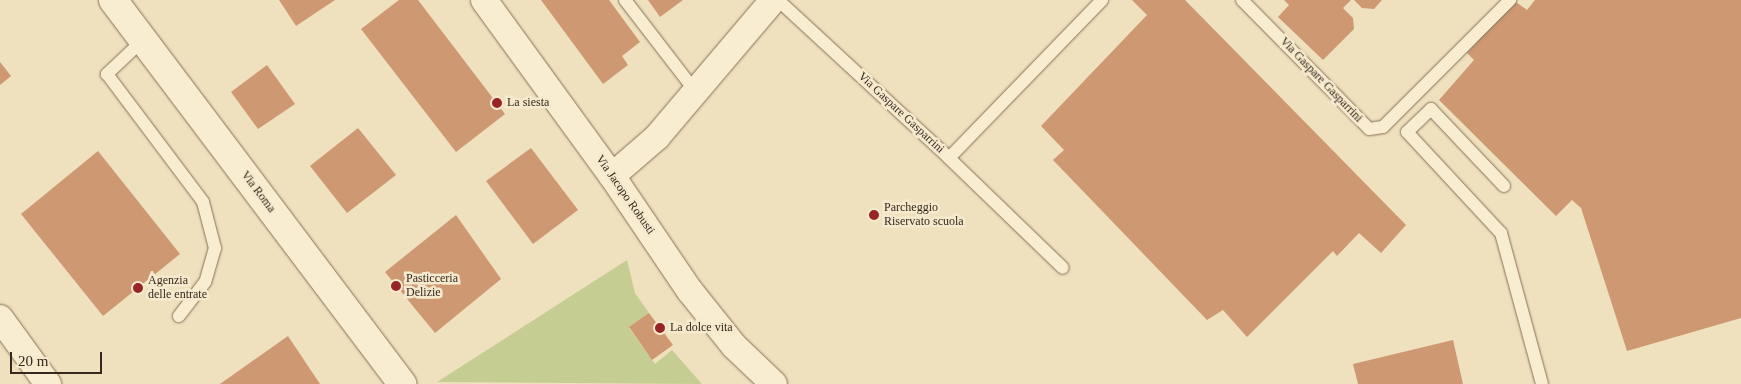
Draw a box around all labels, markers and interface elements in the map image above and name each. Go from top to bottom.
street label: Via Gaspare Gasparrini [1277,35,1365,125]
street label: Via Gaspare Gasparrini [855,69,947,157]
place label: La siesta [507,96,549,110]
marker: La siesta [491,97,503,109]
street label: Via Jacopo Robusti [592,153,658,237]
street label: Via Roma [238,168,278,216]
place label: Parcheggio Riservato scuola [884,201,964,229]
marker: Parcheggio Riservato scuola [868,209,880,221]
place label: Pasticceria Delizie [406,272,458,300]
place label: Agenzia delle entrate [148,274,207,302]
marker: Pasticceria Delizie [390,280,402,292]
marker: Agenzia delle entrate [132,282,144,294]
place label: La dolce vita [670,321,733,335]
marker: La dolce vita [654,322,666,334]
scale bar [12,342,105,374]
text: 20 m [18,353,48,369]

